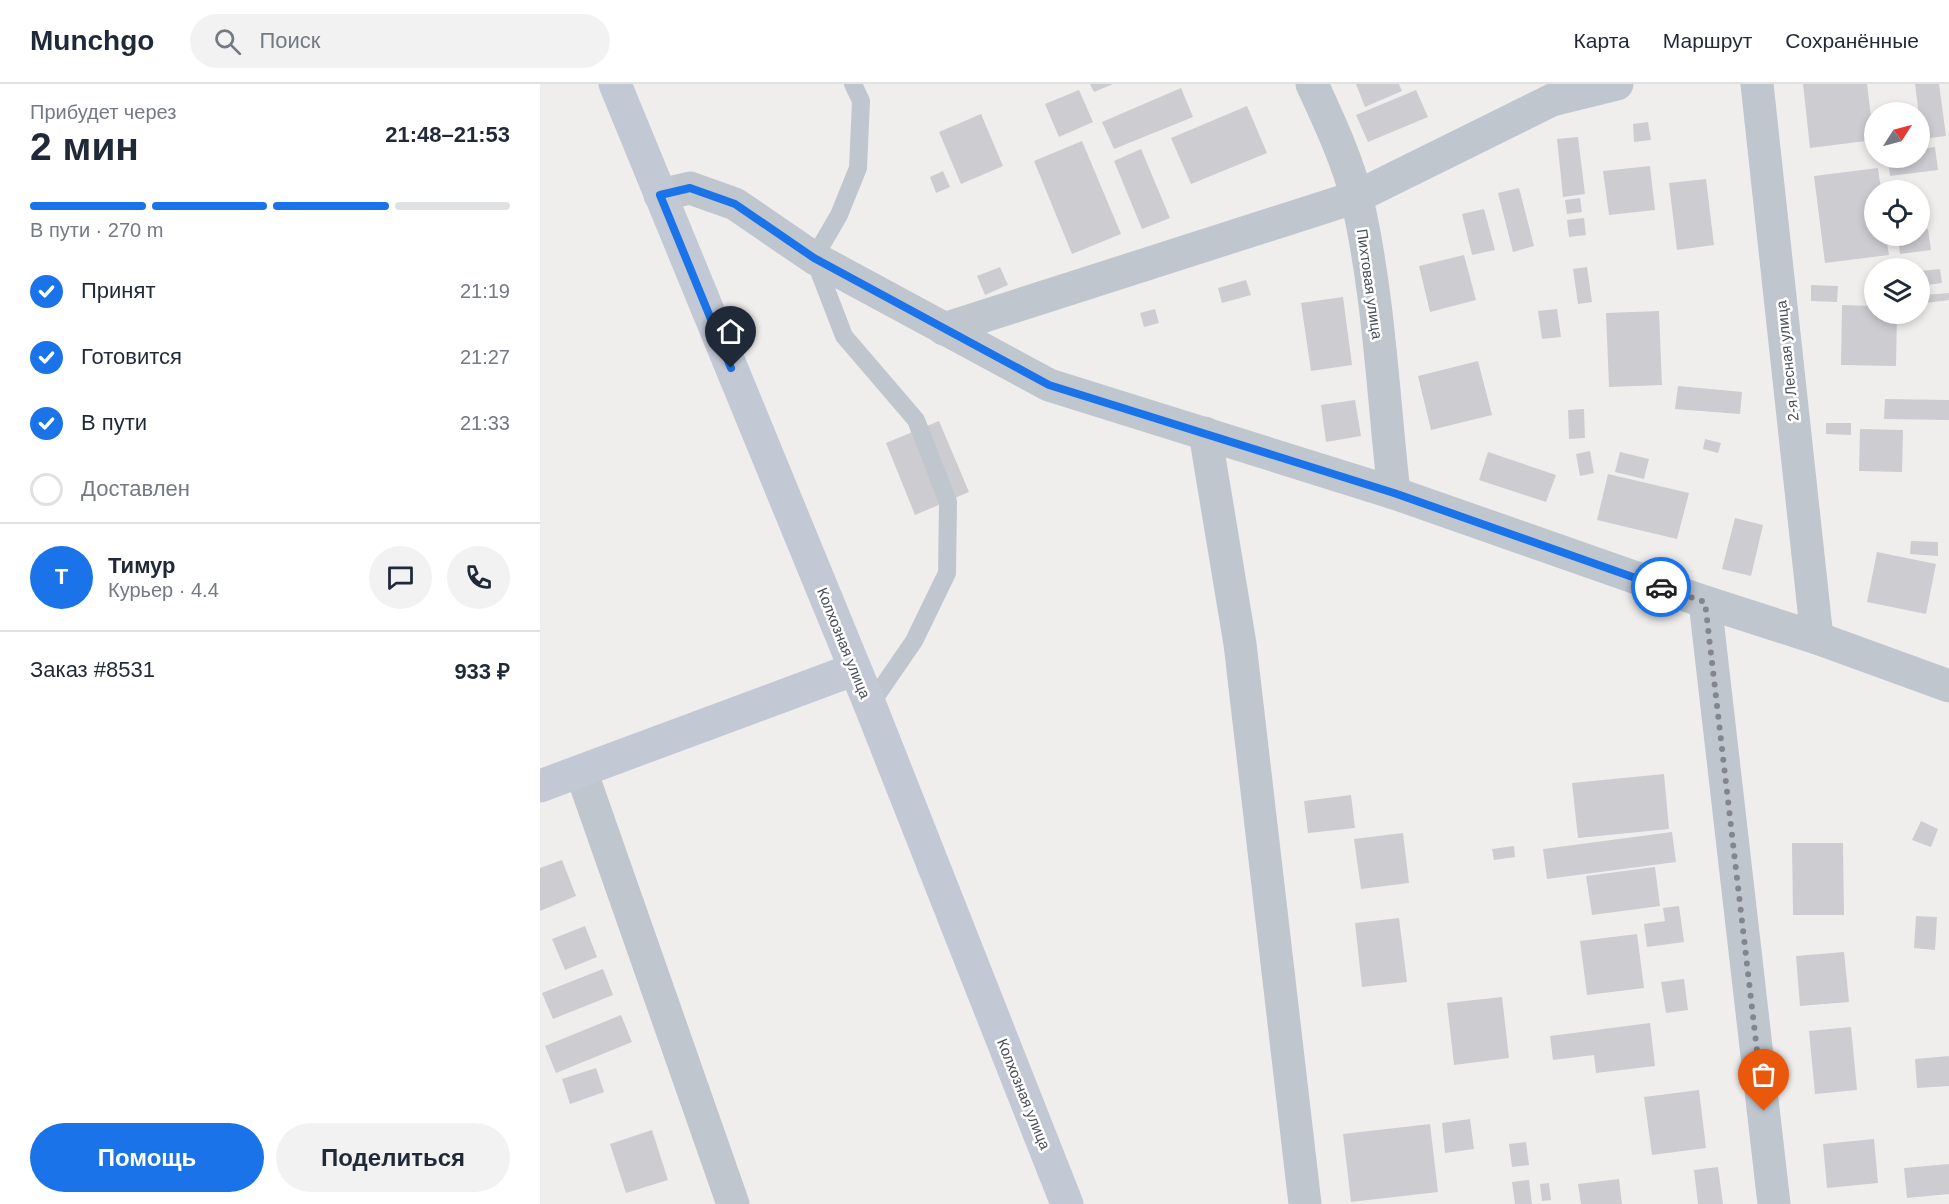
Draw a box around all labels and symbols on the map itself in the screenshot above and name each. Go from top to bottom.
north arrow [1864,102,1930,168]
street label: Пихтовая улица [1354,228,1386,341]
street label: 2-я Лесная улица [1772,299,1802,422]
pin [705,306,756,368]
courier [1631,557,1691,617]
street label: Колхозная улица [814,585,874,702]
street label: Колхозная улица [994,1036,1054,1153]
pin [1738,1049,1789,1111]

